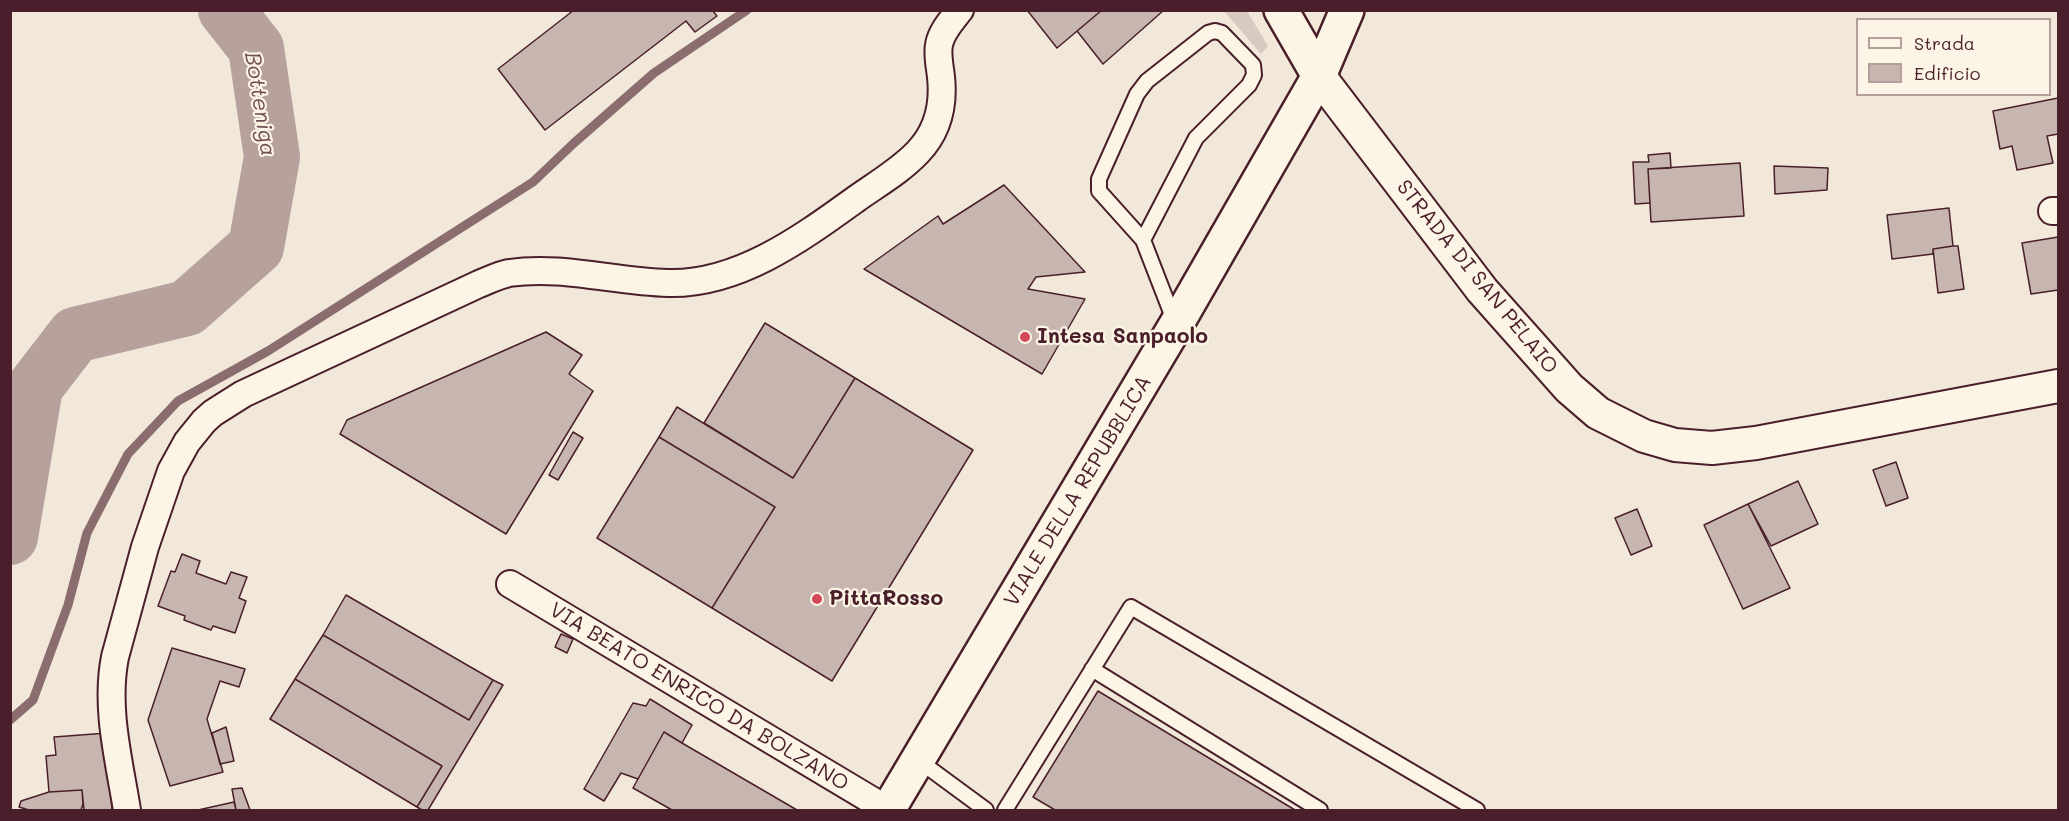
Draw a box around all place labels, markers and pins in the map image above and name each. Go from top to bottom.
place label: Intesa Sanpaolo [1037,324,1208,350]
marker: Intesa Sanpaolo [1018,330,1032,344]
place label: PittaRosso [829,586,943,612]
marker: PittaRosso [810,592,824,606]

